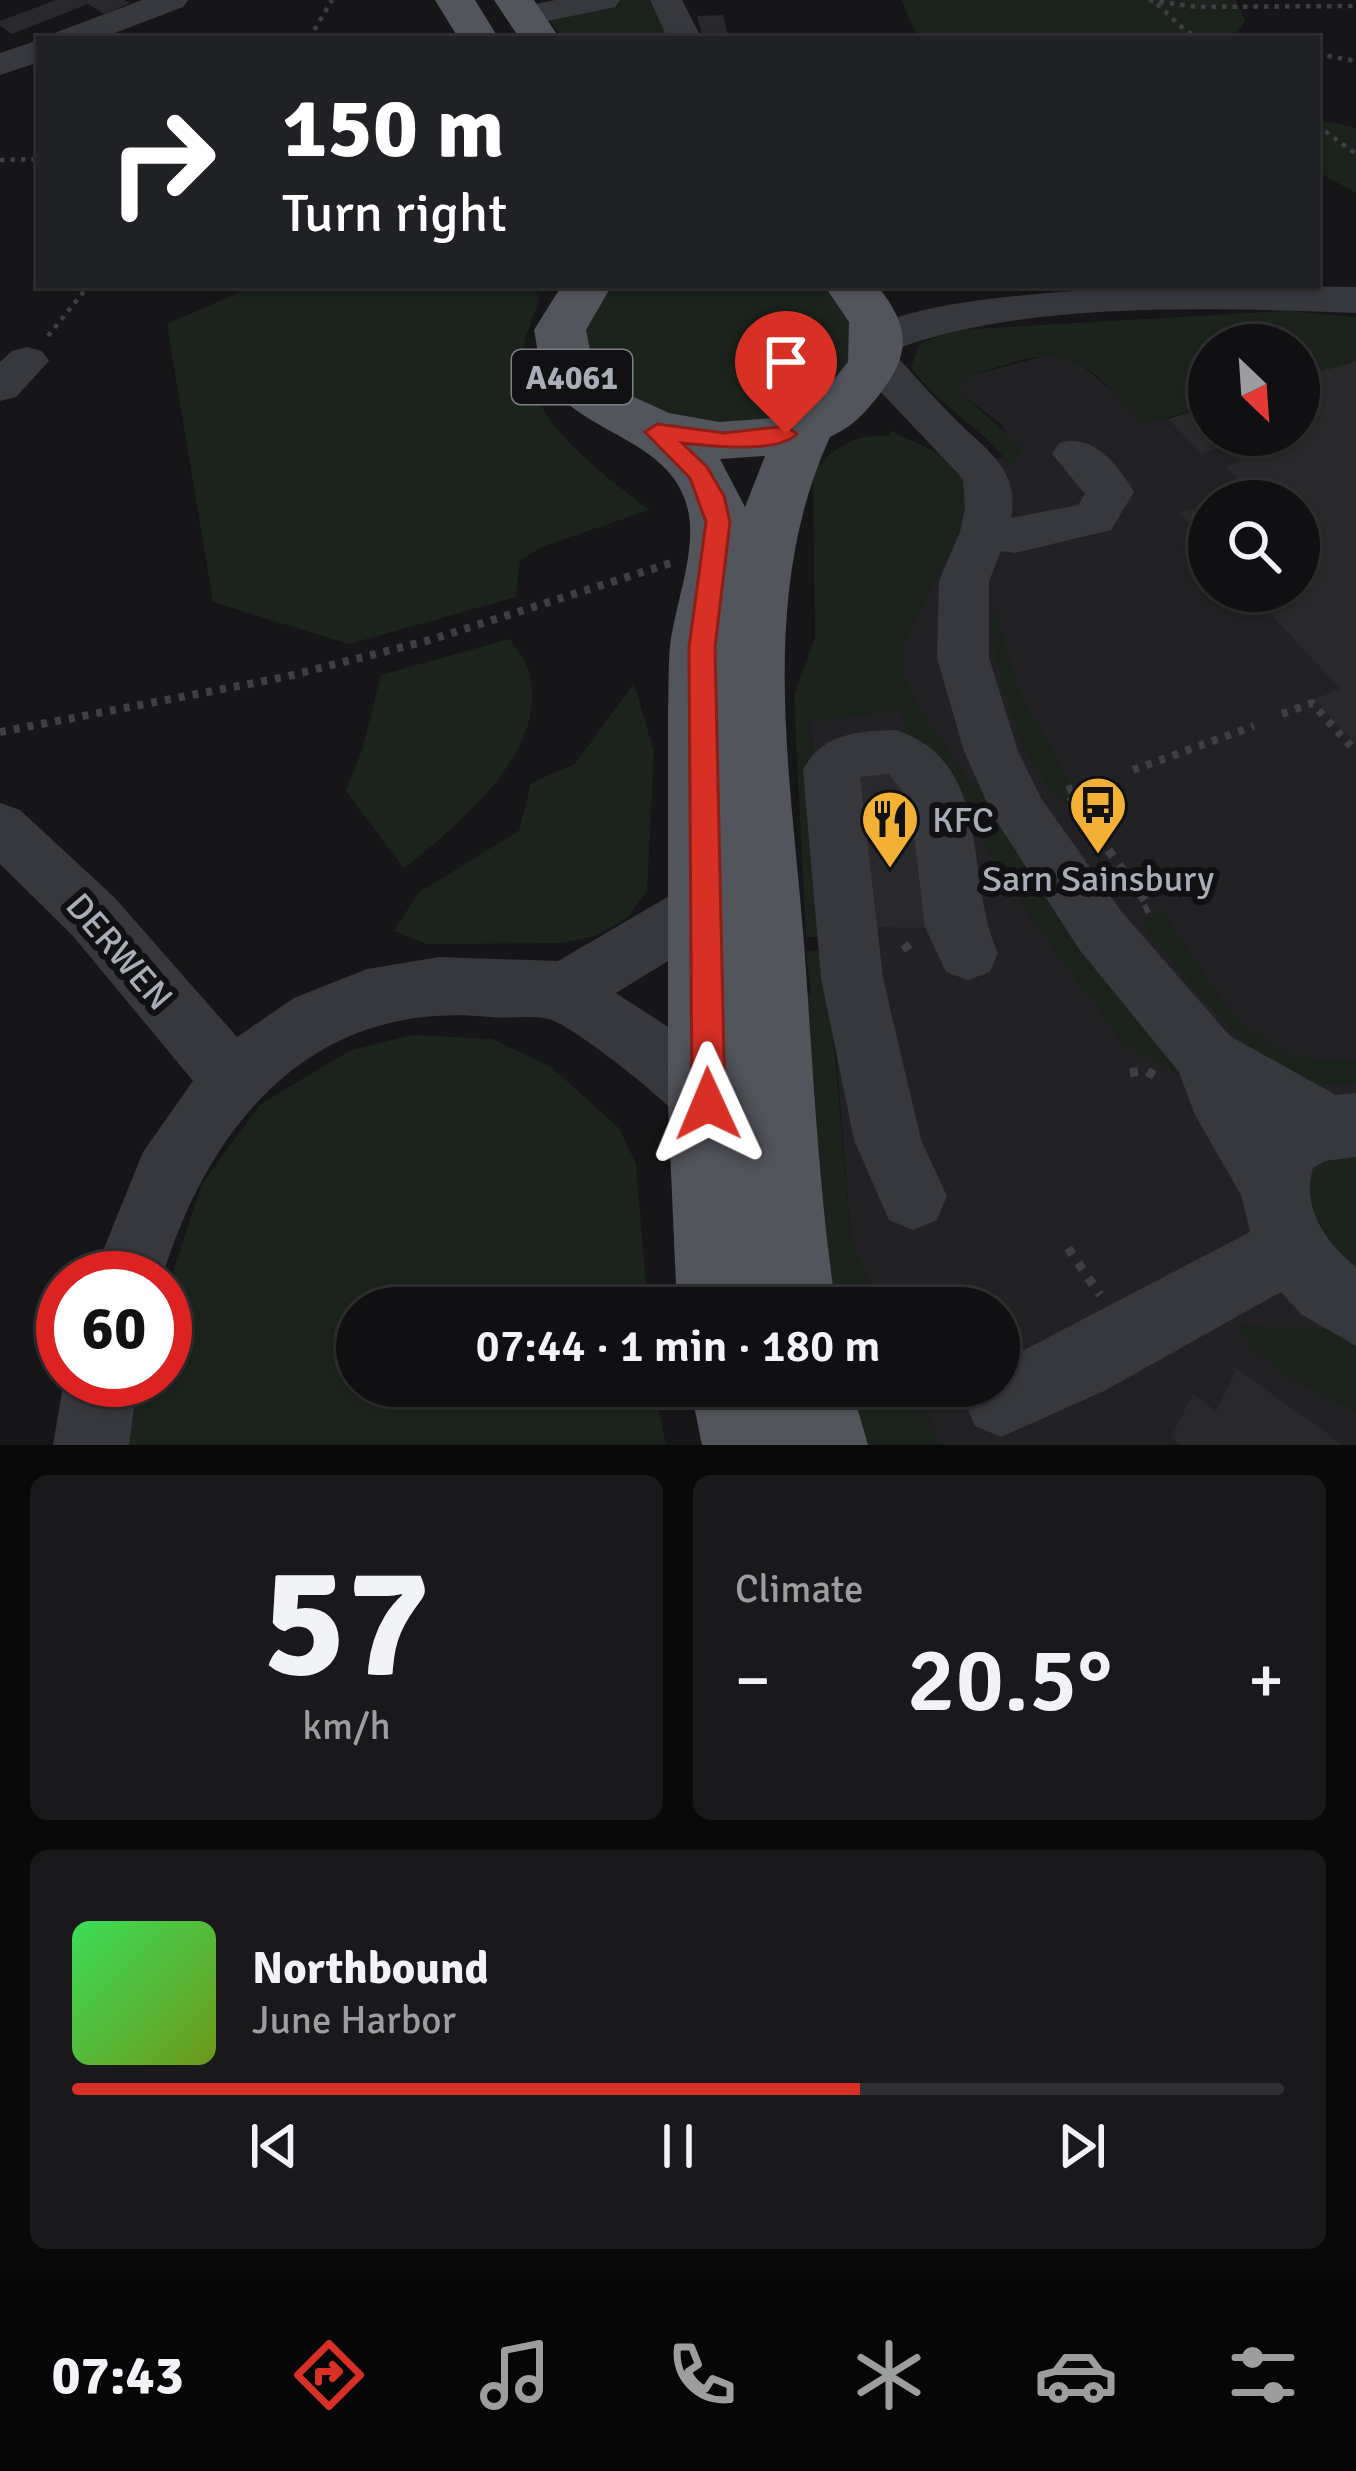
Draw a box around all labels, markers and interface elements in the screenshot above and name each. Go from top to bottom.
text: 150 m [282,77,504,181]
icon: right [84,84,240,240]
text: Turn right [282,180,507,247]
pin [735,311,837,434]
north arrow [1188,324,1320,456]
map controls [1188,324,1320,612]
icon: arrive [753,329,819,395]
road number: A4061 [512,350,632,404]
button: search [1188,480,1320,612]
bus stop icon: Sarn Sainsbury [1067,774,1129,856]
restaurant icon: KFC [859,788,921,870]
place label: KFC [932,798,994,843]
place label: Sarn Sainsbury [982,857,1214,902]
street label: DERWEN [56,884,182,1020]
position arrow [645,1041,771,1167]
speed limit sign: 60 [36,1251,192,1407]
text: 07:44 · 1 min · 180 m [476,1319,880,1374]
text: 57 [262,1527,431,1720]
text: Climate [735,1565,864,1613]
text: 20.5° [907,1625,1112,1736]
text: − [735,1640,771,1721]
text: + [1248,1640,1284,1721]
text: km/h [302,1702,391,1750]
text: Northbound [252,1941,489,1996]
text: June Harbor [252,1996,456,2044]
icon: previous [241,2113,307,2179]
icon: pause [645,2113,711,2179]
icon: next [1049,2113,1115,2179]
icon: directions [287,2333,371,2417]
icon: music [473,2333,557,2417]
icon: phone [660,2333,744,2417]
icon: climate [847,2333,931,2417]
icon: car [1034,2333,1118,2417]
icon: filters [1221,2333,1305,2417]
text: 07:43 [51,2342,184,2409]

